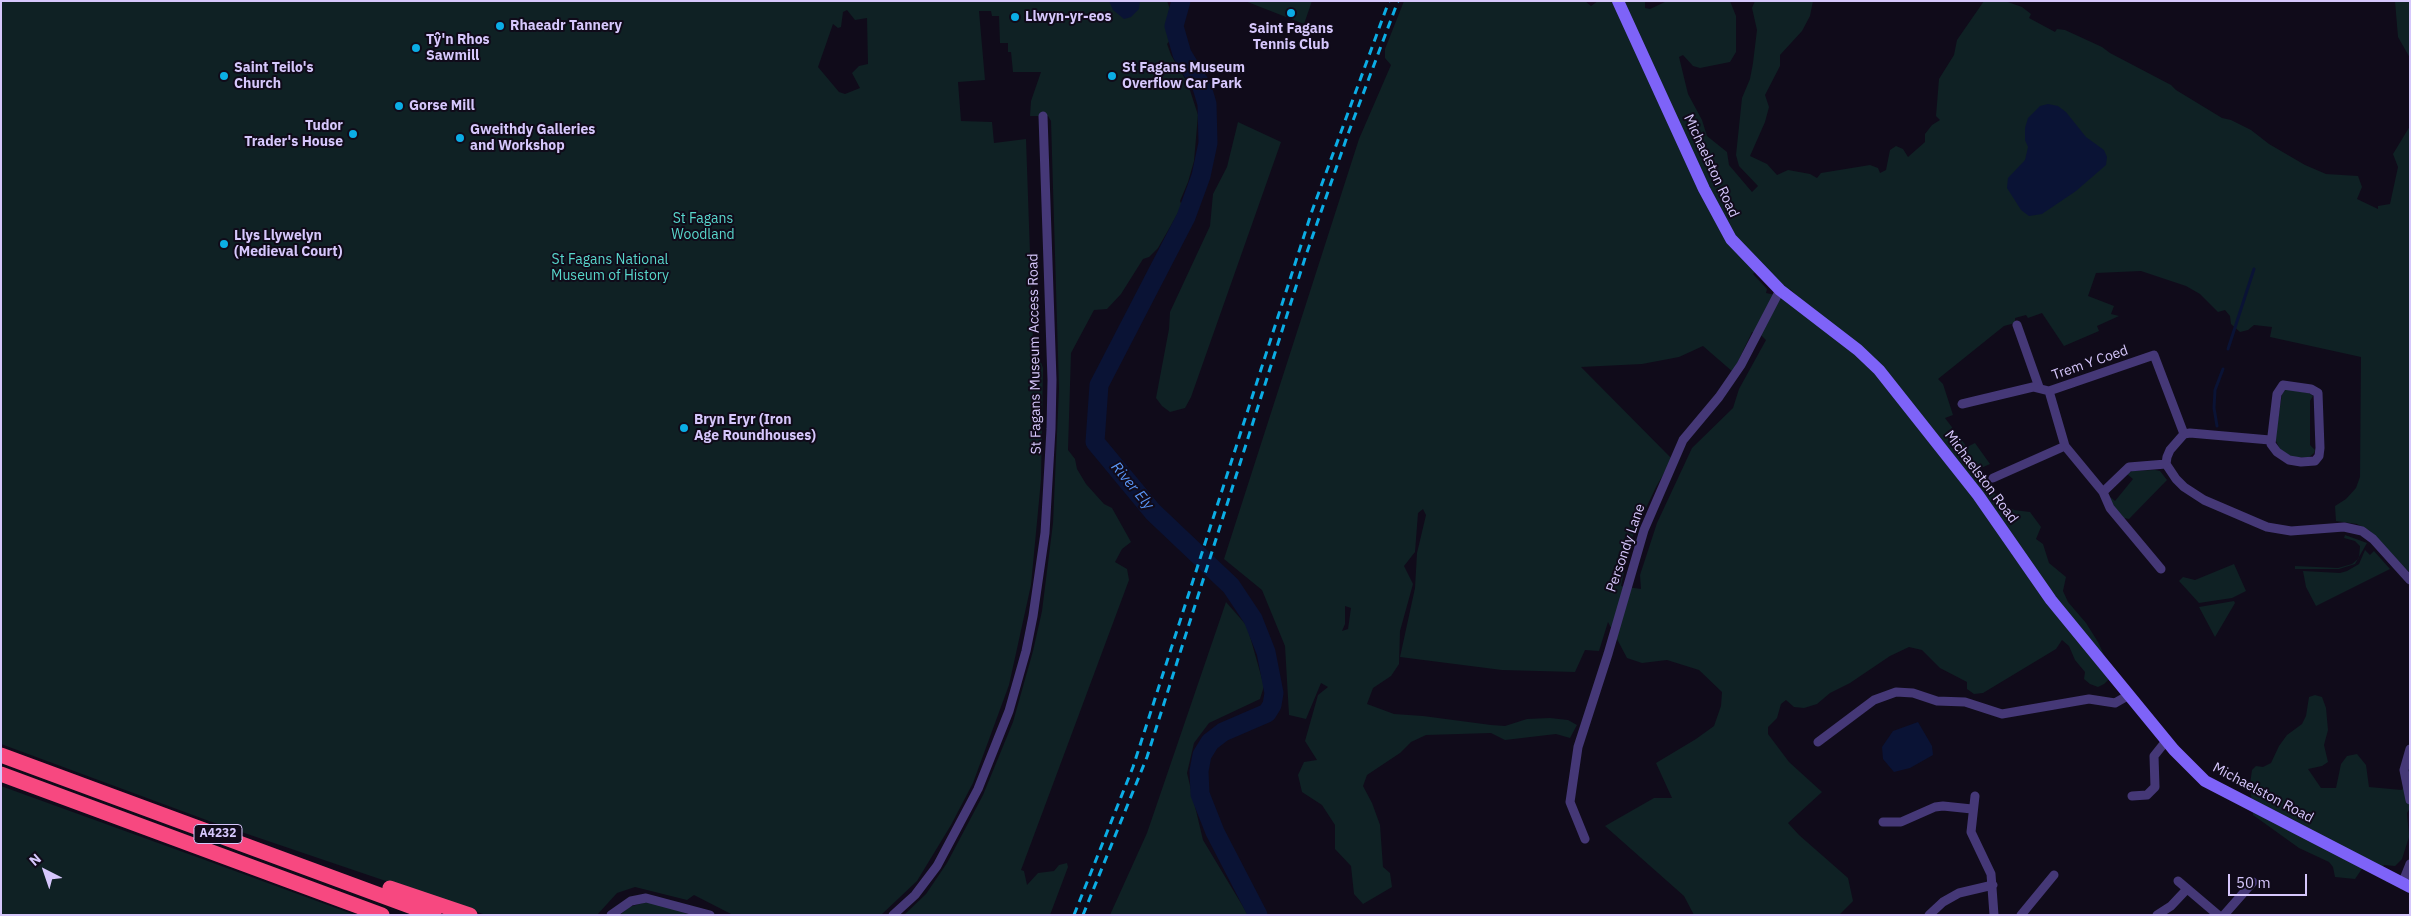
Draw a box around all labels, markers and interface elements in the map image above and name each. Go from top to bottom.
marker: Saint Fagans Tennis Club [1285,7,1297,19]
place label: Llwyn-yr-eos [1025,9,1112,25]
marker: Llwyn-yr-eos [1009,11,1021,23]
place label: Rhaeadr Tannery [510,18,622,34]
marker: Rhaeadr Tannery [494,20,506,32]
place label: Saint Fagans Tennis Club [1249,21,1333,54]
place label: Tŷ'n Rhos Sawmill [426,32,490,64]
marker: Tŷ'n Rhos Sawmill [410,42,422,54]
place label: Saint Teilo's Church [234,60,314,92]
place label: St Fagans Museum Overflow Car Park [1122,60,1245,92]
marker: Saint Teilo's Church [218,70,230,82]
marker: St Fagans Museum Overflow Car Park [1106,70,1118,82]
place label: Gorse Mill [409,98,475,114]
marker: Gorse Mill [393,100,405,112]
street label: Michaelston Road [1680,112,1742,220]
place label: Tudor Trader's House [244,118,343,150]
place label: Gweithdy Galleries and Workshop [470,122,595,154]
marker: Tudor Trader's House [347,128,359,140]
marker: Gweithdy Galleries and Workshop [454,132,466,144]
park label: St Fagans Woodland [671,211,735,243]
place label: Llys Llywelyn (Medieval Court) [234,228,342,260]
marker: Llys Llywelyn (Medieval Court) [218,238,230,250]
park label: St Fagans National Museum of History [551,252,669,284]
street label: St Fagans Museum Access Road [1025,253,1045,455]
street label: Trem Y Coed [2050,342,2130,384]
place label: Bryn Eryr (Iron Age Roundhouses) [694,412,816,444]
marker: Bryn Eryr (Iron Age Roundhouses) [678,422,690,434]
street label: Michaelston Road [1941,427,2021,527]
water label: River Ely [1107,458,1157,514]
street label: Persondy Lane [1603,502,1649,594]
street label: Michaelston Road [2210,759,2316,827]
road number: A4232 [194,824,242,844]
north arrow [20,846,70,896]
text: N [25,850,45,870]
scale bar [2231,864,2310,896]
text: 50 m [2236,873,2271,892]

